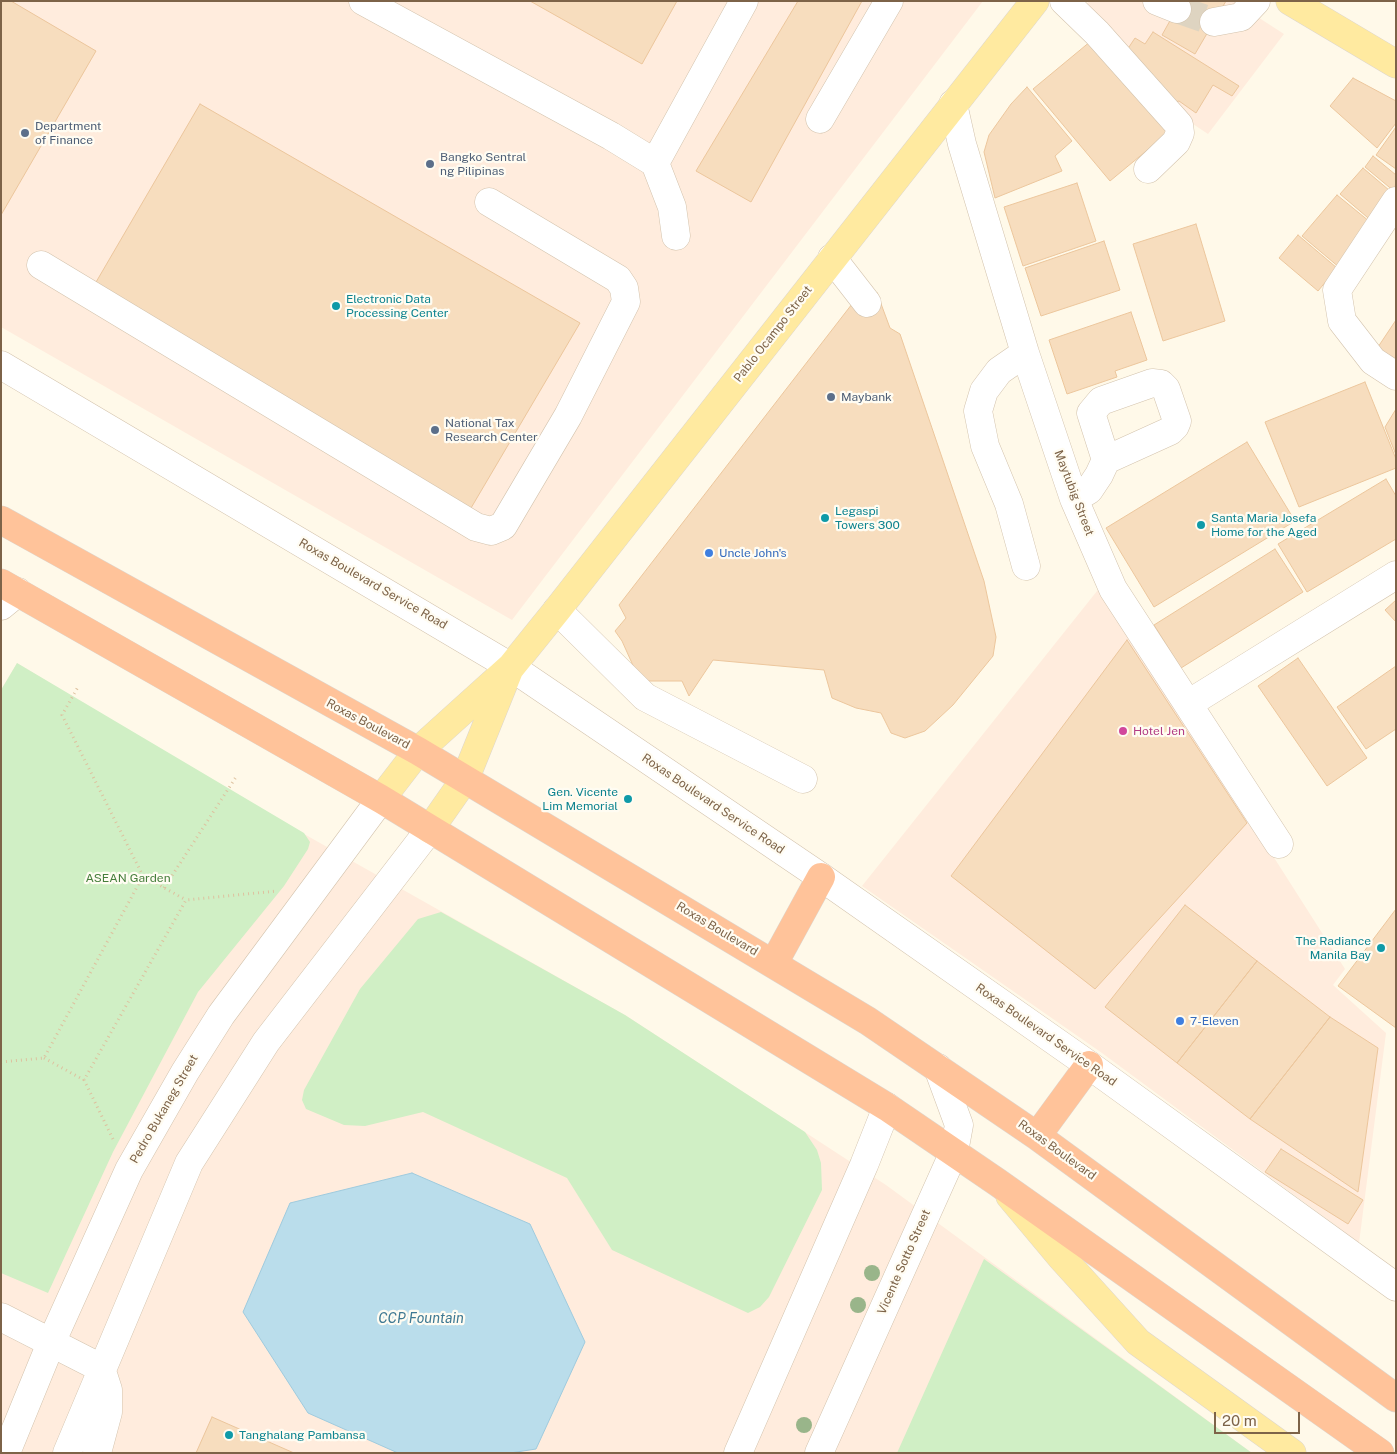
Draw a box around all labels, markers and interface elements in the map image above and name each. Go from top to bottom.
place label: Department of Finance [35,119,102,147]
marker: Department of Finance [19,127,31,139]
place label: Bangko Sentral ng Pilipinas [440,150,526,178]
marker: Bangko Sentral ng Pilipinas [424,158,436,170]
street label: Pablo Ocampo Street [731,283,815,385]
place label: Electronic Data Processing Center [346,292,448,320]
marker: Electronic Data Processing Center [330,300,342,312]
place label: Maybank [841,390,892,404]
marker: Maybank [825,391,837,403]
place label: National Tax Research Center [445,416,538,444]
marker: National Tax Research Center [429,424,441,436]
street label: Maytubig Street [1051,448,1097,538]
place label: Legaspi Towers 300 [835,504,900,532]
place label: Santa Maria Josefa Home for the Aged [1211,511,1317,539]
marker: Legaspi Towers 300 [819,512,831,524]
marker: Santa Maria Josefa Home for the Aged [1195,519,1207,531]
street label: Roxas Boulevard Service Road [296,536,450,632]
place label: Uncle John's [719,546,787,560]
marker: Uncle John's [703,547,715,559]
street label: Roxas Boulevard [324,696,412,752]
place label: Hotel Jen [1133,724,1185,738]
marker: Hotel Jen [1117,725,1129,737]
street label: Roxas Boulevard Service Road [639,751,787,857]
place label: Gen. Vicente Lim Memorial [542,785,618,813]
marker: Gen. Vicente Lim Memorial [622,793,634,805]
park label: ASEAN Garden [85,871,171,885]
street label: Roxas Boulevard [674,899,760,959]
place label: The Radiance Manila Bay [1296,934,1371,962]
marker: The Radiance Manila Bay [1375,942,1387,954]
street label: Roxas Boulevard Service Road [973,981,1119,1089]
place label: 7-Eleven [1190,1014,1239,1028]
marker: 7-Eleven [1174,1015,1186,1027]
street label: Pedro Bukaneg Street [127,1052,201,1166]
street label: Roxas Boulevard [1015,1117,1099,1183]
street label: Vicente Sotto Street [874,1207,934,1317]
water label: CCP Fountain [378,1311,464,1327]
scale bar [1217,1402,1303,1434]
text: 20 m [1222,1412,1257,1429]
place label: Tanghalang Pambansa [239,1428,365,1442]
marker: Tanghalang Pambansa [223,1429,235,1441]

